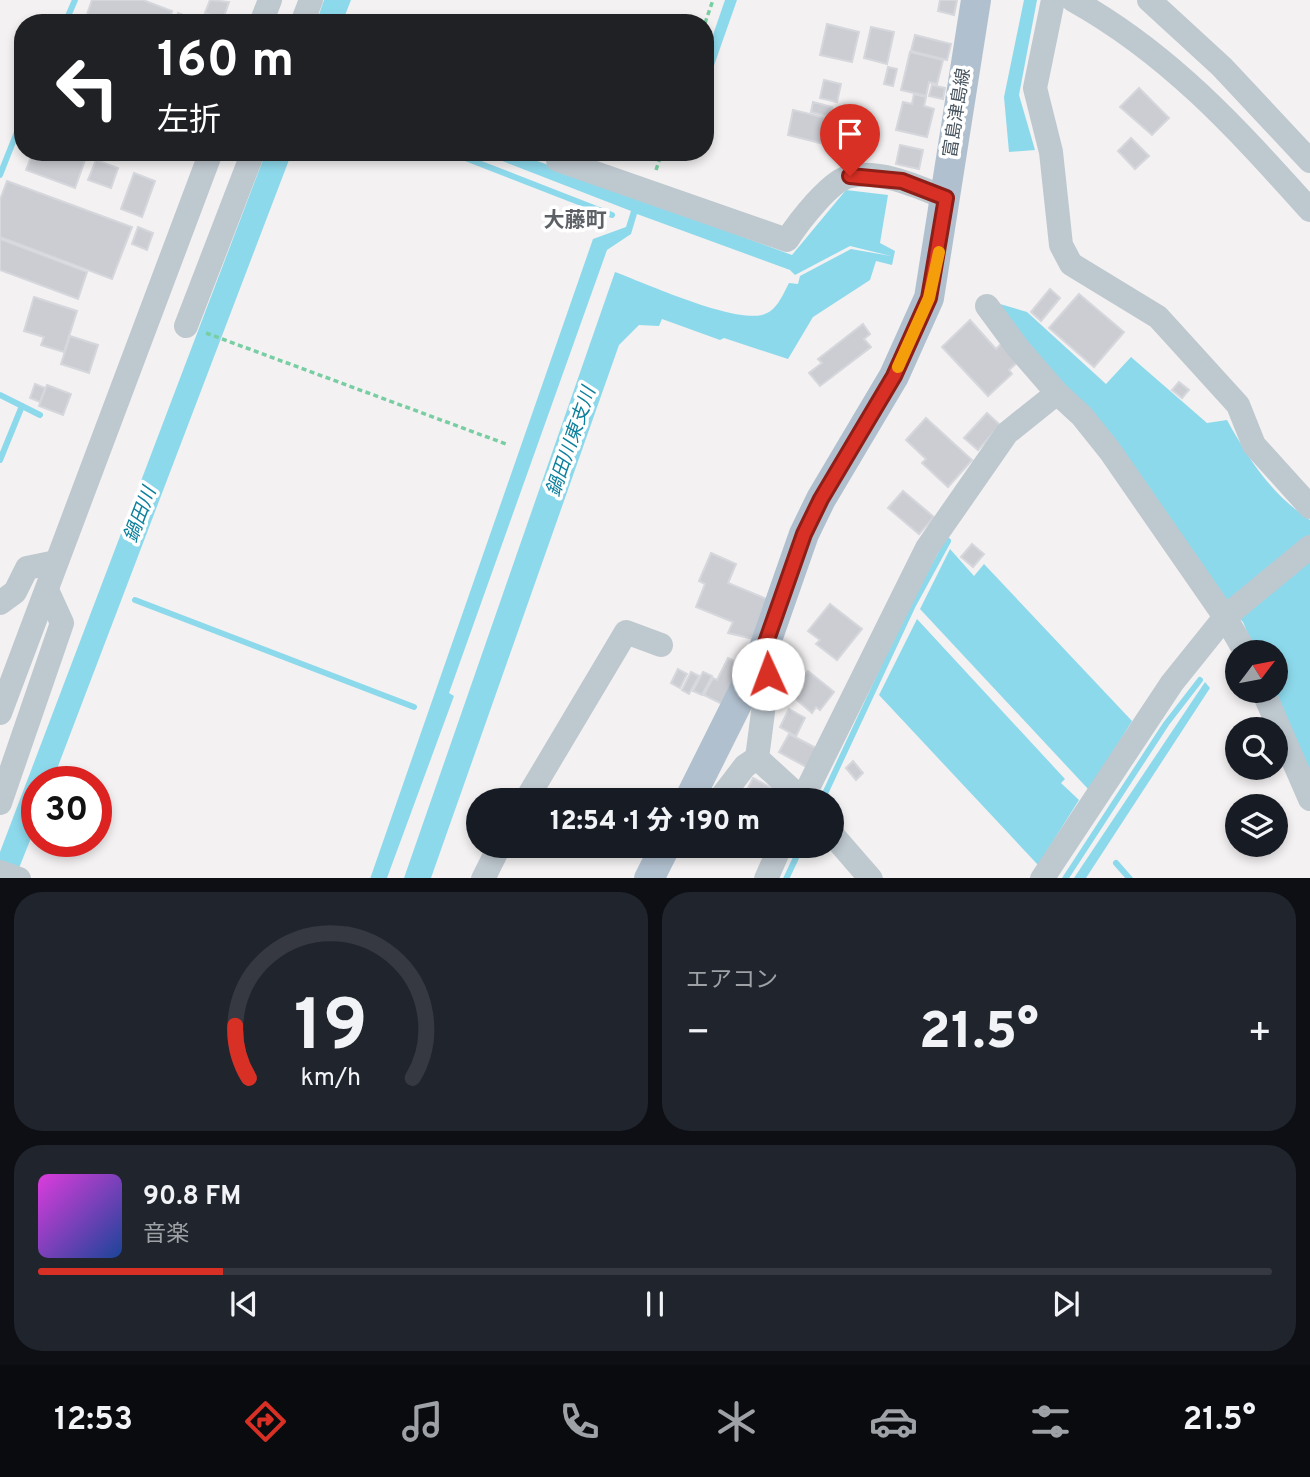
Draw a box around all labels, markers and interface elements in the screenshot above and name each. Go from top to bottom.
text: 160 m [157,32,294,94]
icon: left [42,42,133,133]
street label: 富島津島線 [940,67,976,159]
text: 左折 [157,102,221,142]
pin [820,104,880,176]
icon: arrive [831,115,869,153]
district label: 大藤町 [544,208,607,235]
water label: 鍋田川東支川 [542,382,603,500]
water label: 鍋田川 [120,482,163,546]
position arrow [731,637,805,711]
north arrow [1225,640,1288,704]
map controls [1225,640,1288,857]
button: search [1225,717,1288,780]
speed limit sign: 30 [21,766,112,857]
button: layers [1225,794,1288,857]
text: 12:54 · 1 分 · 190 m [550,806,760,839]
text: エアコン [686,967,778,996]
text: 19 [294,984,368,1076]
text: 21.5° [919,1001,1039,1067]
text: − [686,1010,711,1059]
text: + [1247,1010,1272,1059]
text: km/h [301,1062,361,1094]
text: 90.8 FM [143,1181,241,1214]
text: 音楽 [143,1221,189,1250]
icon: previous [225,1285,263,1323]
icon: pause [636,1285,674,1323]
icon: next [1047,1285,1085,1323]
icon: directions [241,1397,290,1446]
icon: music [398,1397,447,1446]
icon: phone [555,1397,604,1446]
icon: climate [712,1397,761,1446]
icon: car [869,1397,918,1446]
icon: filters [1026,1397,1075,1446]
text: 12:53 [54,1401,133,1441]
text: 21.5° [1183,1401,1256,1441]

